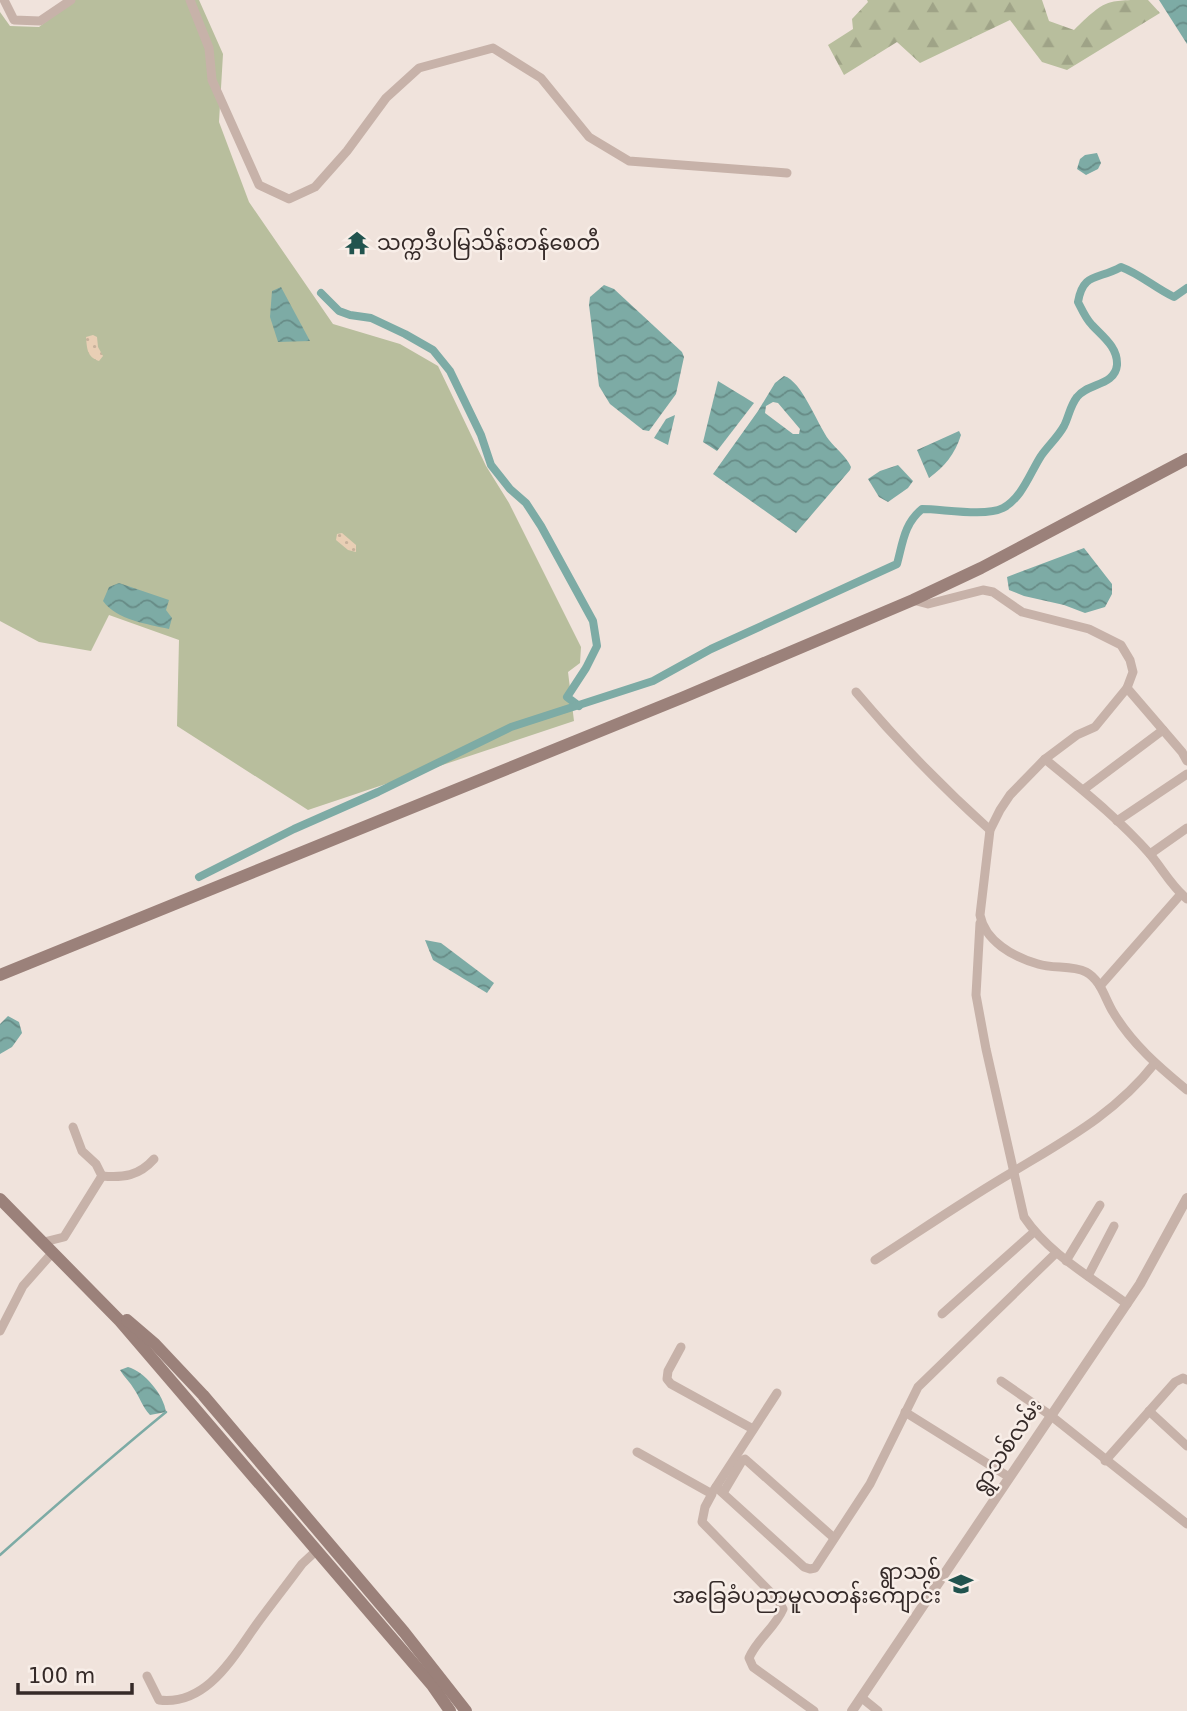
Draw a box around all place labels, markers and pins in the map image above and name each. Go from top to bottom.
place label: သက္ကဒီပမြသိန်းတန်စေတီ [377,227,600,260]
temple icon: သက္ကဒီပမြသိန်းတန်စေတီ [343,229,371,257]
place label: ရွာသစ် အခြေခံပညာမူလတန်းကျောင်း [672,1556,941,1614]
school or university icon: ရွာသစ် အခြေခံပညာမူလတန်းကျောင်း [947,1570,975,1598]

